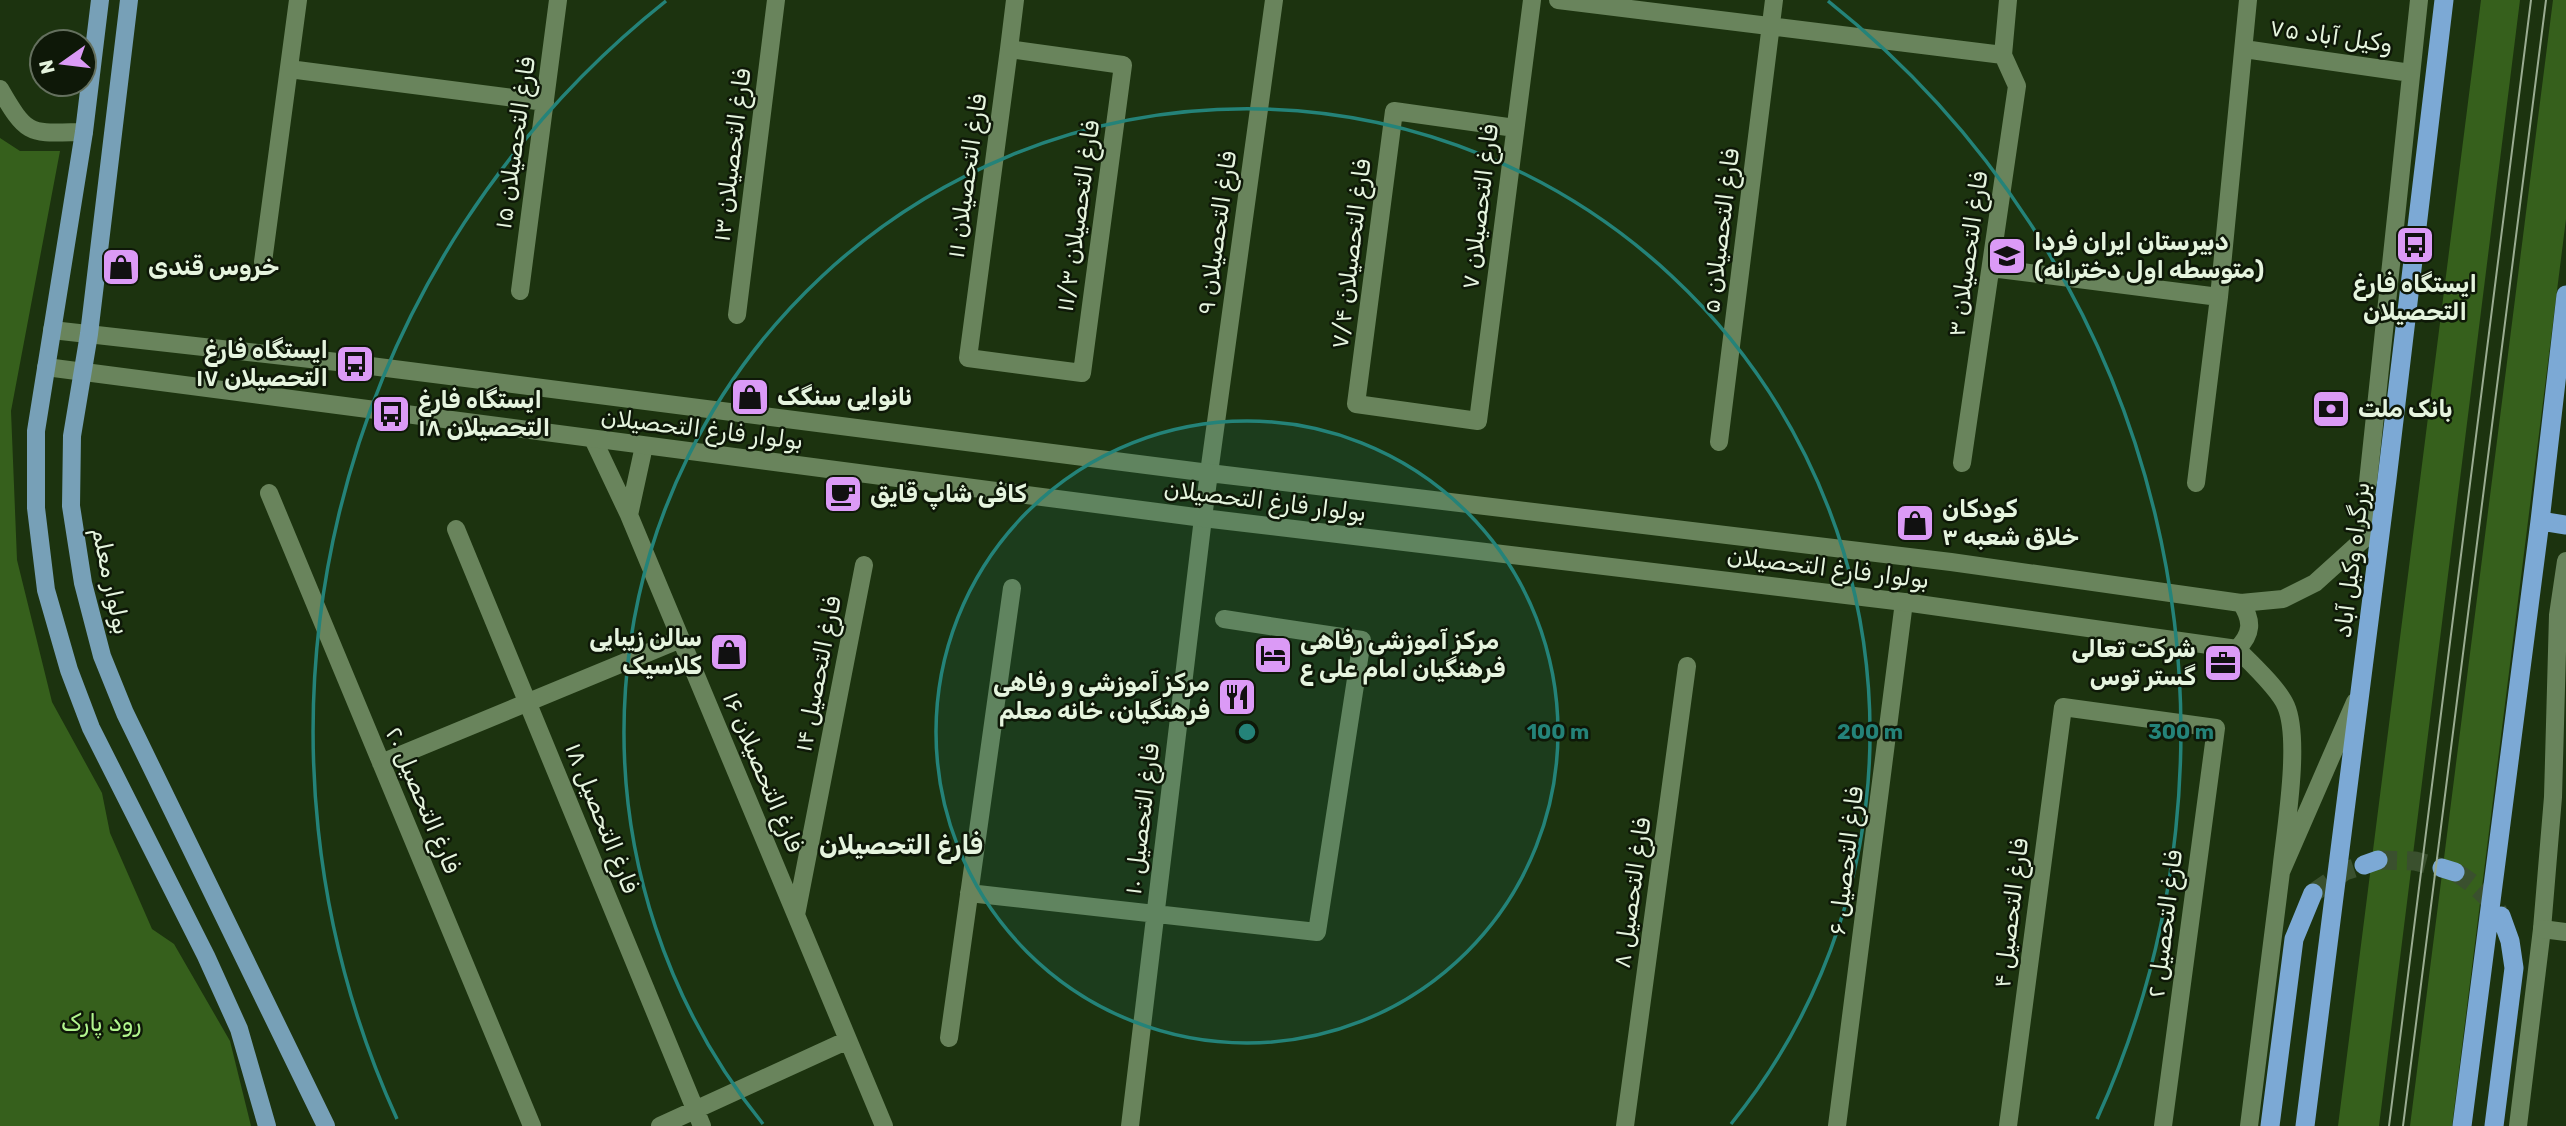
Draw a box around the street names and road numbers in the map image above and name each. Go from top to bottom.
street label: وکیل آباد ۷۵ [2268,14,2394,58]
street label: فارغ التحصیلان ۱۵ [489,55,543,231]
street label: فارغ التحصیلان ۱۳ [707,67,758,243]
street label: فارغ التحصیلان ۱۱ [942,92,994,260]
street label: فارغ التحصیلان ۱۱/۳ [1051,118,1107,314]
street label: فارغ التحصیلان ۷ [1456,123,1506,292]
street label: فارغ التحصیلان ۵ [1697,147,1747,315]
street label: فارغ التحصیلان ۹ [1192,149,1244,317]
street label: فارغ التحصیلان ۷/۴ [1325,157,1379,351]
street label: فارغ التحصیلان ۳ [1943,169,1995,339]
street label: بولوار فارغ التحصیلان [599,403,805,457]
street label: بولوار فارغ التحصیلان [1162,475,1368,529]
street label: بزرگراه وکیل آباد [2329,480,2375,640]
street label: بولوار معلم [85,525,136,637]
street label: بولوار فارغ التحصیلان [1725,542,1931,596]
street label: فارغ التحصیل ۱۴ [789,594,849,755]
street label: فارغ التحصیلان ۱۶ [715,688,809,857]
street label: فارغ التحصیل ۲۰ [378,723,466,878]
street label: فارغ التحصیل ۱۸ [557,739,645,898]
street label: فارغ التحصیل ۱۰ [1119,742,1167,896]
street label: فارغ التحصیل ۶ [1823,785,1871,937]
street label: فارغ التحصیل ۸ [1608,816,1658,971]
street label: فارغ التحصیل ۴ [1988,837,2036,990]
street label: فارغ التحصیل ۲ [2142,848,2190,1000]

